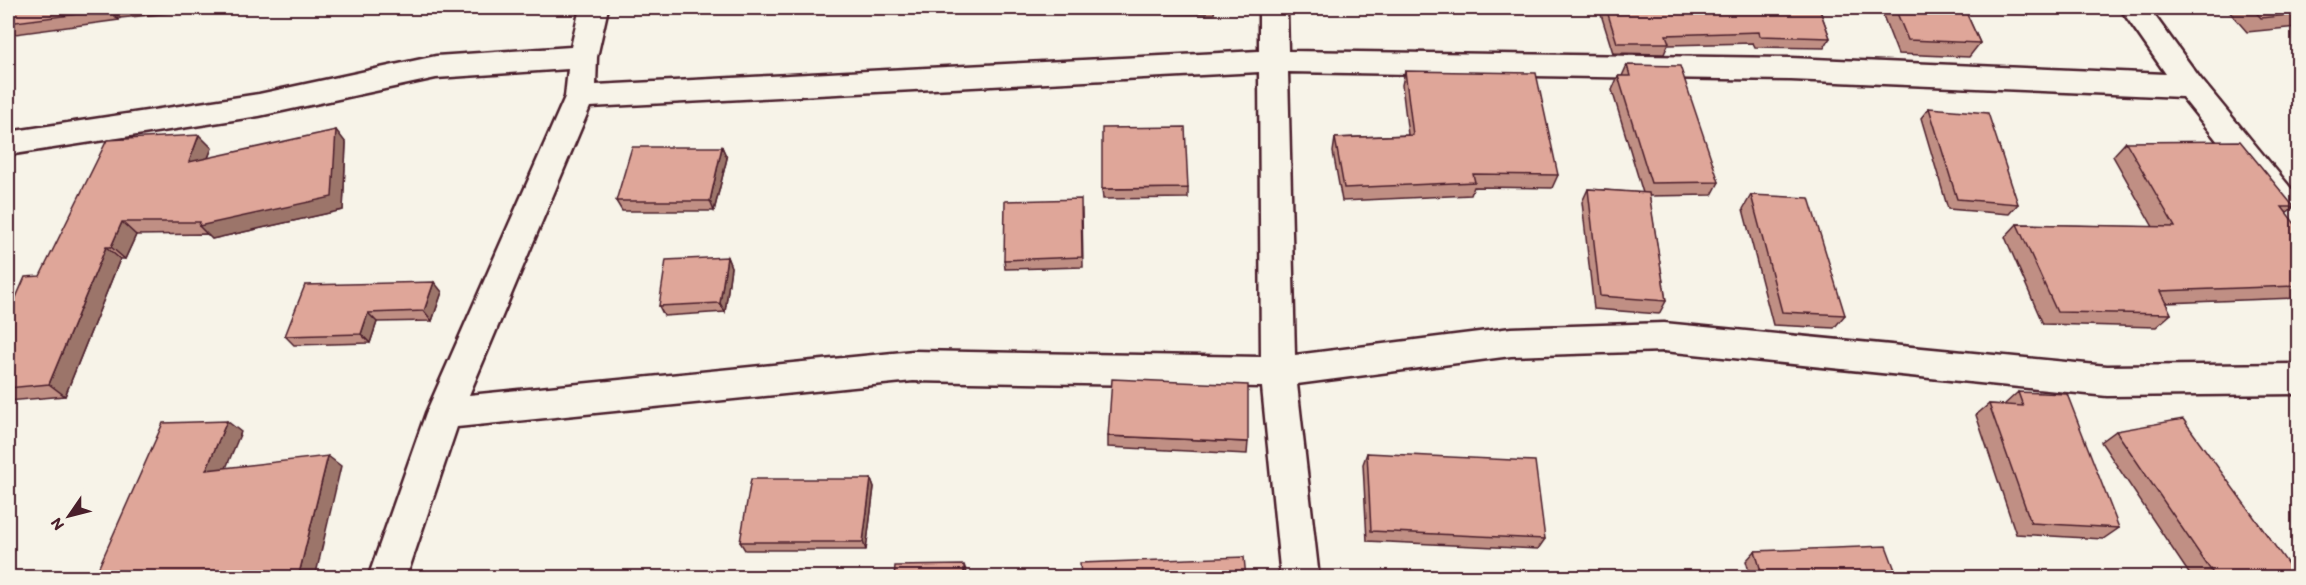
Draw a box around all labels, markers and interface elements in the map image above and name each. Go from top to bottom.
north arrow [39,486,99,546]
text: N [46,514,68,534]

